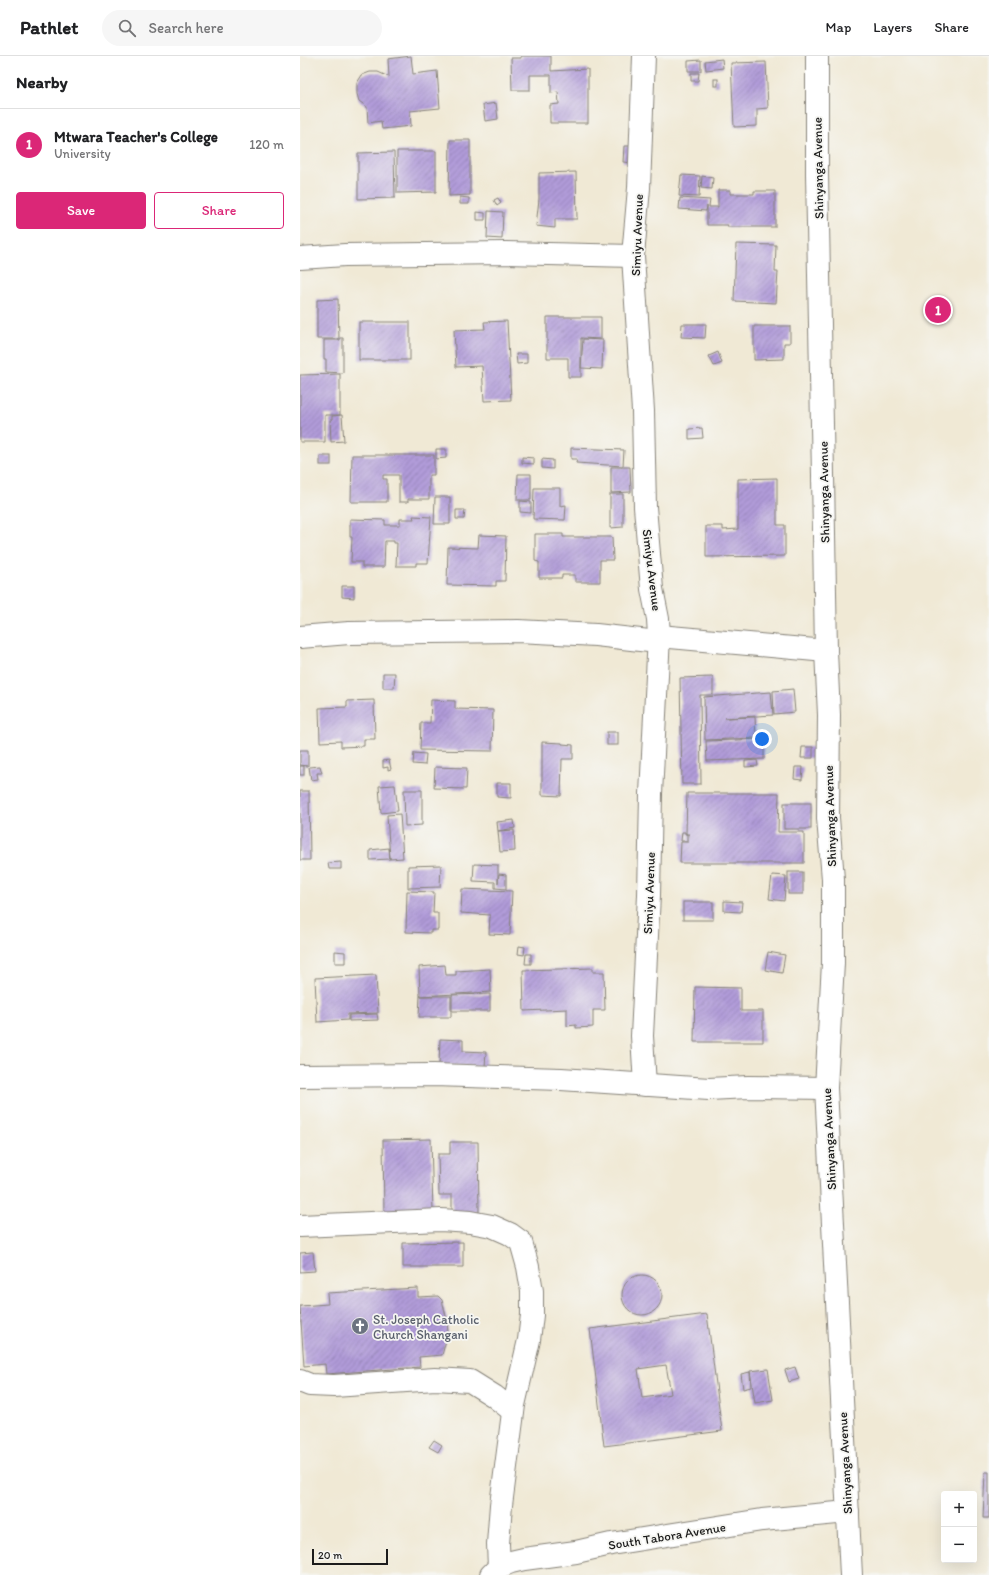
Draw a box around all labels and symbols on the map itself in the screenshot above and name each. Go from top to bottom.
street label: Shinyanga Avenue [810,117,826,219]
street label: Simiyu Avenue [628,194,646,276]
pin: 1 [925,295,951,325]
street label: Shinyanga Avenue [816,441,832,543]
street label: Simiyu Avenue [640,528,664,612]
your location [752,729,772,749]
street label: Shinyanga Avenue [821,765,839,867]
street label: Simiyu Avenue [640,852,658,934]
street label: Shinyanga Avenue [819,1088,839,1190]
place label: St. Joseph Catholic Church Shangani [373,1312,479,1342]
church icon: St. Joseph Catholic Church Shangani [350,1316,370,1336]
street label: Shinyanga Avenue [835,1412,855,1514]
street label: South Tabora Avenue [607,1519,727,1553]
scale bar [312,1547,388,1566]

